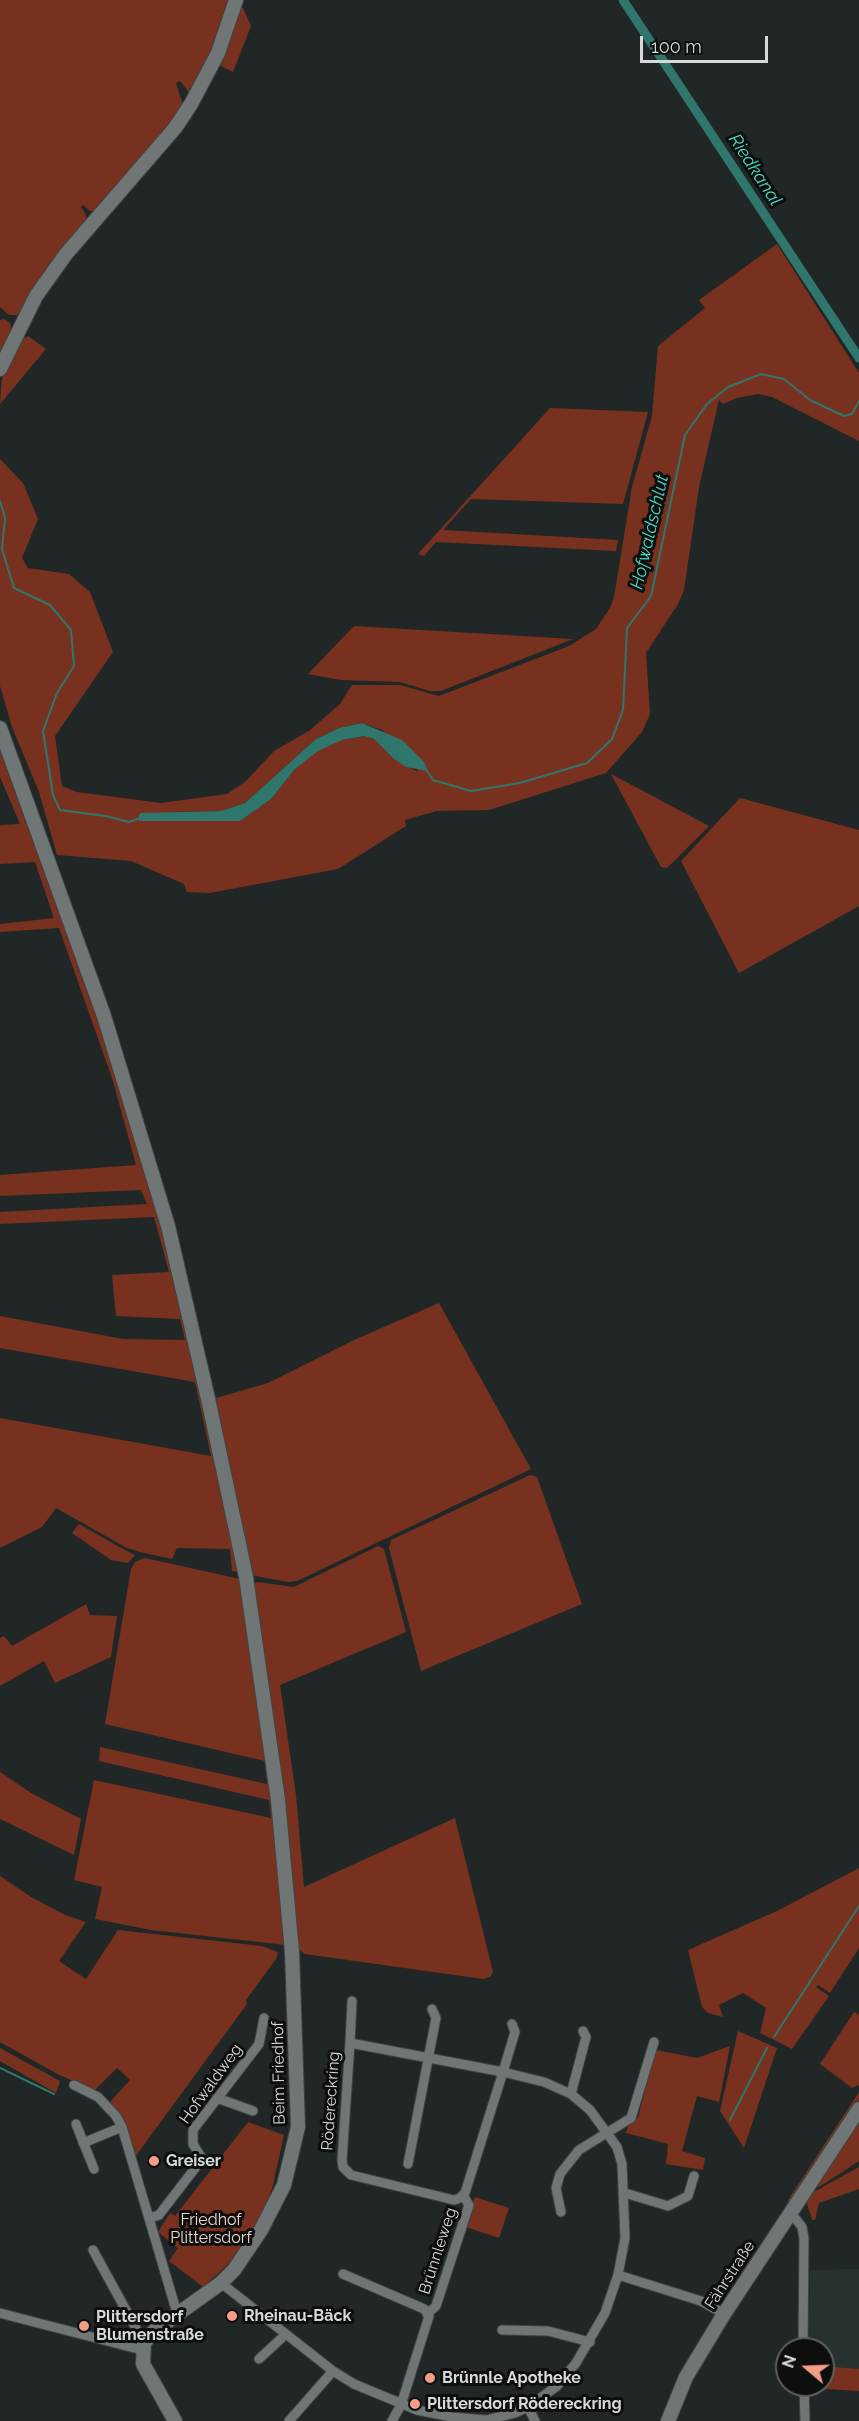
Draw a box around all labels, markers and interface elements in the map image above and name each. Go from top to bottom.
scale bar [643,24,770,62]
text: 100 m [651,36,702,57]
water label: Riedkanal [724,130,786,210]
water label: Hofwaldschlut [626,473,674,591]
street label: Beim Friedhof [268,2021,290,2125]
street label: Hofwaldweg [176,2040,246,2128]
street label: Rödereckring [318,2051,344,2151]
place label: Greiser [166,2151,221,2171]
marker: Greiser [147,2154,161,2168]
street label: Brünnleweg [415,2205,461,2297]
park label: Friedhof Plittersdorf [170,2210,252,2248]
street label: Fährstraße [701,2237,759,2313]
place label: Rheinau-Bäck [244,2306,351,2326]
place label: Plittersdorf Blumenstraße [96,2307,204,2345]
marker: Rheinau-Bäck [225,2309,239,2323]
marker: Plittersdorf Blumenstraße [77,2319,91,2333]
north arrow [775,2337,835,2397]
text: N [778,2353,800,2370]
place label: Brünnle Apotheke [442,2368,581,2388]
marker: Brünnle Apotheke [423,2371,437,2385]
place label: Plittersdorf Rödereckring [427,2394,622,2414]
marker: Plittersdorf Rödereckring [408,2397,422,2411]

